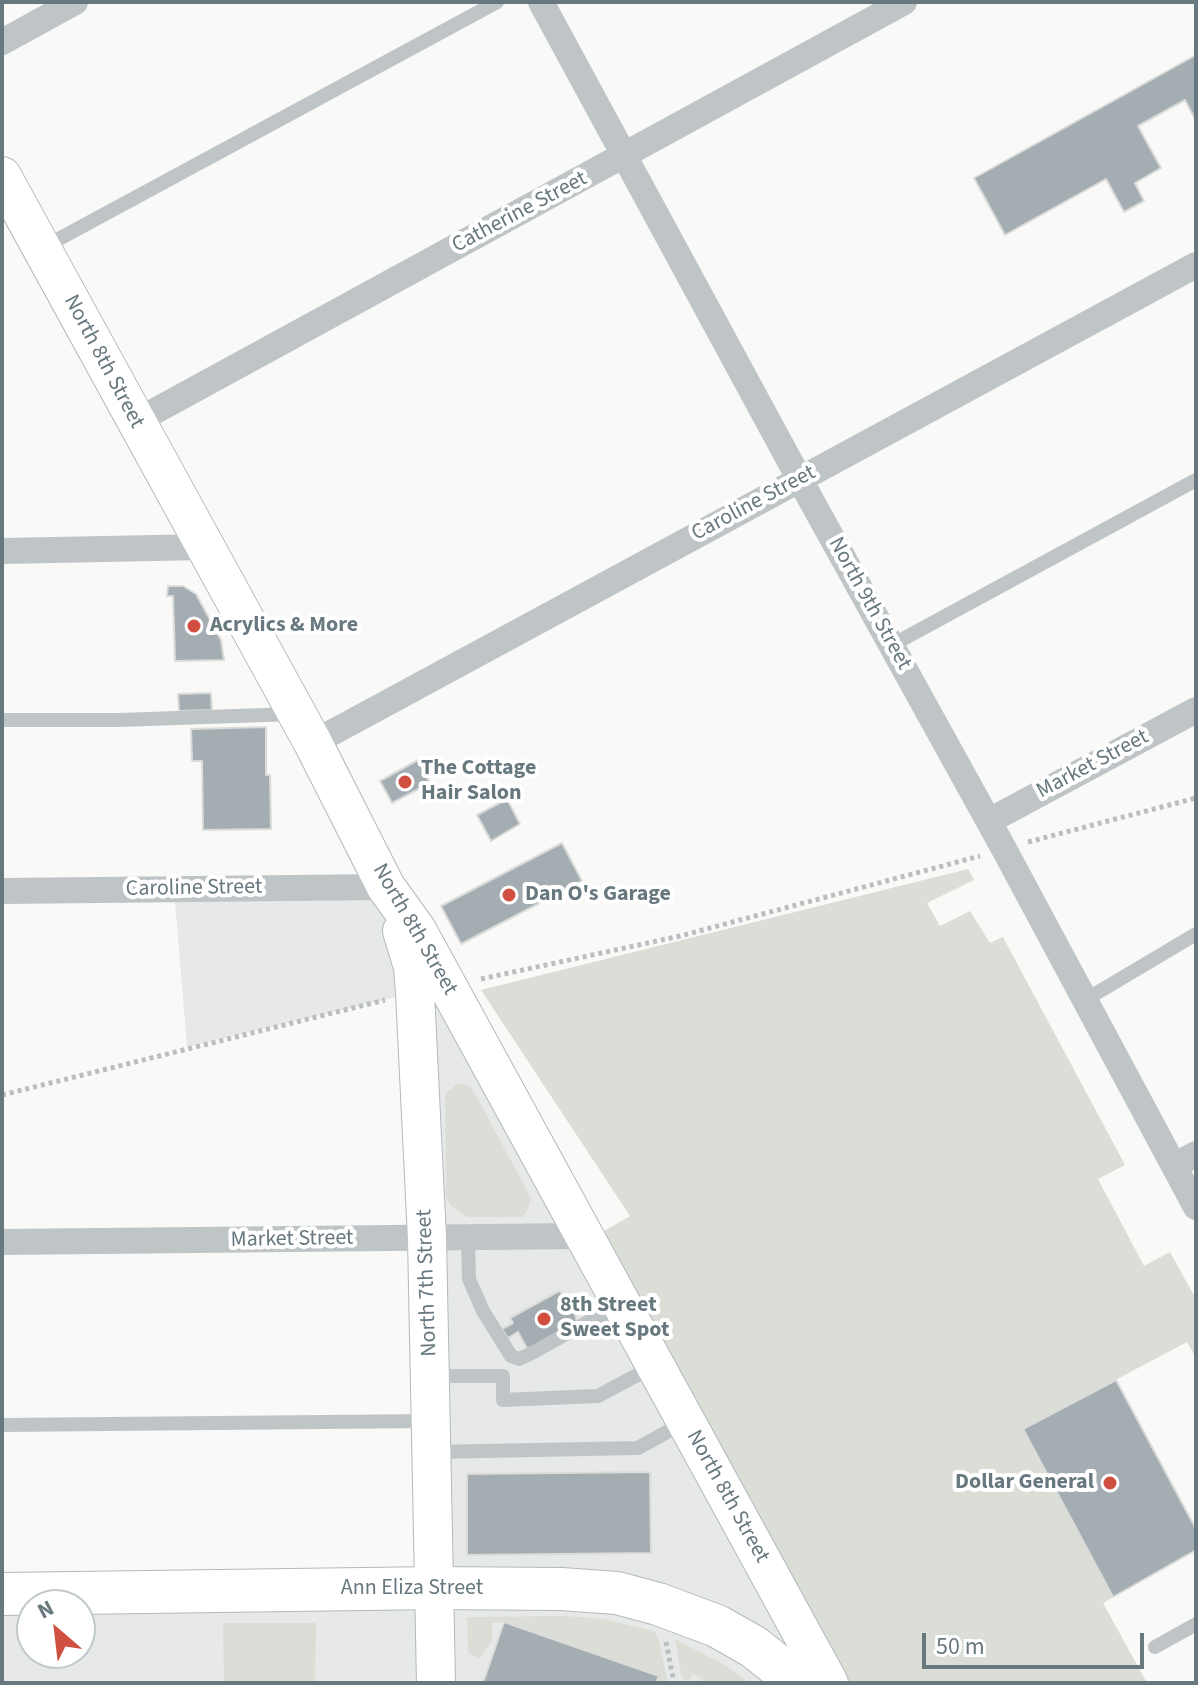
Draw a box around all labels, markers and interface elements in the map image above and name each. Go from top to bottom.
street label: Catherine Street [448,166,592,260]
street label: North 8th Street [57,291,149,433]
street label: Caroline Street [688,460,820,548]
street label: North 9th Street [822,533,916,675]
place label: Acrylics & More [210,613,358,639]
marker: Acrylics & More [185,617,203,635]
street label: Market Street [1033,725,1153,805]
place label: The Cottage Hair Salon [421,756,536,808]
marker: The Cottage Hair Salon [396,773,414,791]
street label: North 8th Street [366,860,462,1000]
street label: Caroline Street [126,875,262,903]
place label: Dan O's Garage [525,882,671,908]
marker: Dan O's Garage [500,886,518,904]
street label: North 7th Street [412,1209,444,1357]
street label: Market Street [230,1226,354,1254]
place label: 8th Street Sweet Spot [560,1293,669,1344]
marker: 8th Street Sweet Spot [535,1310,553,1328]
street label: North 8th Street [680,1426,774,1568]
place label: Dollar General [955,1470,1094,1496]
marker: Dollar General [1101,1474,1119,1492]
street label: Ann Eliza Street [341,1576,483,1602]
north arrow [16,1589,96,1669]
text: N [32,1592,60,1627]
scale bar [926,1617,1148,1667]
text: 50 m [936,1629,985,1664]

